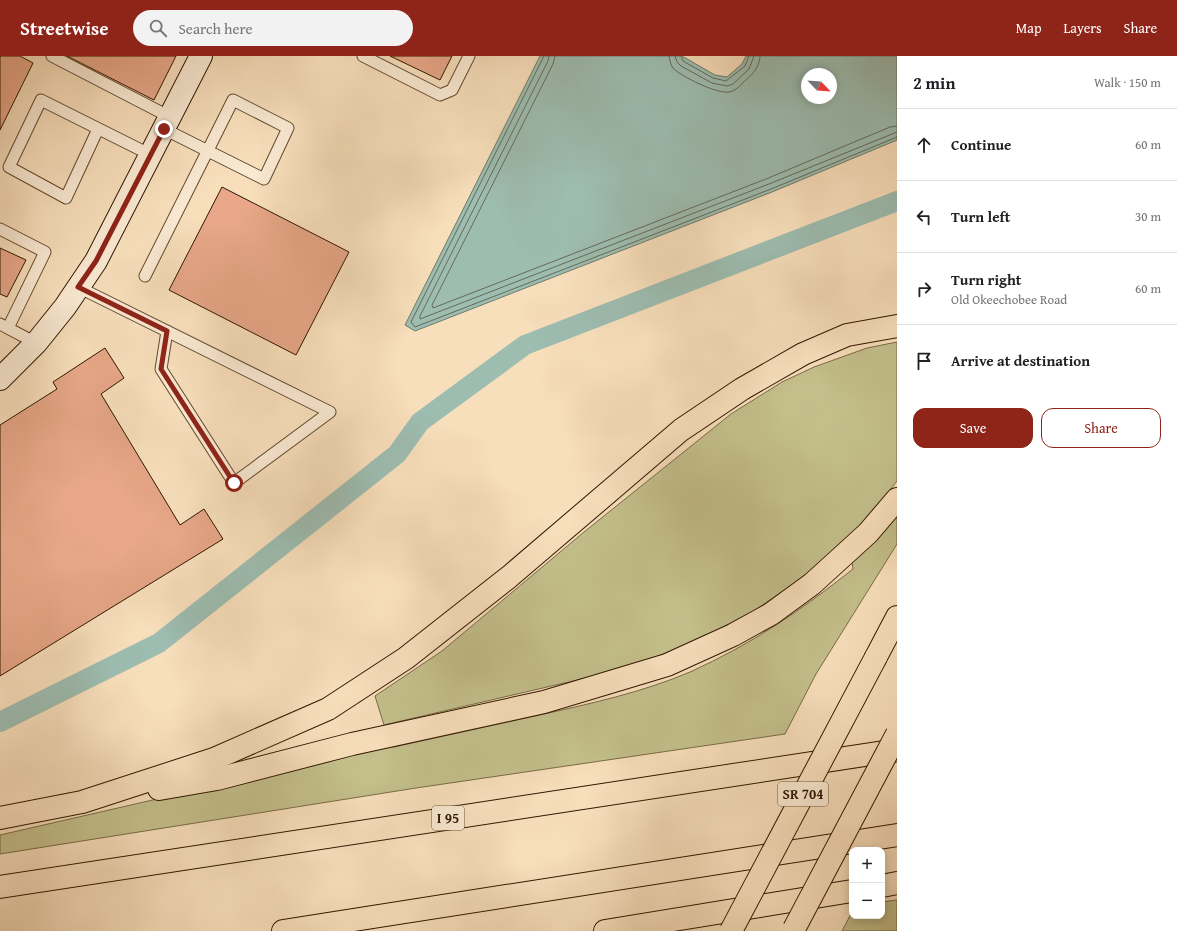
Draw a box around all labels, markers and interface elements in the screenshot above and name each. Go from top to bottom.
search box [133,10,413,46]
text: Streetwise [20,14,109,42]
icon: search [147,17,169,39]
text: Search here [179,18,253,39]
text: Map [1016,18,1042,38]
text: Layers [1064,18,1102,38]
text: Share [1124,18,1157,38]
north arrow [801,68,837,104]
text: 2 min [913,70,955,95]
text: Walk · 150 m [1094,73,1161,92]
route end [155,120,173,138]
icon: ahead [913,134,935,156]
text: Continue [951,134,1012,155]
text: 60 m [1135,135,1161,154]
icon: left [913,206,935,228]
text: Turn left [951,206,1010,227]
text: 30 m [1135,207,1161,226]
text: Turn right [951,269,1022,290]
icon: right [913,278,935,300]
text: 60 m [1135,279,1161,298]
text: Old Okeechobee Road [951,290,1067,309]
icon: arrive [913,350,935,372]
text: Arrive at destination [951,350,1090,371]
button: Save [913,408,1033,448]
button: Share [1041,408,1161,448]
route start [225,474,243,492]
road number: SR 704 [778,782,828,806]
road number: I 95 [432,806,464,830]
map controls [849,847,885,919]
button: + [849,847,885,883]
button: − [849,883,885,919]

